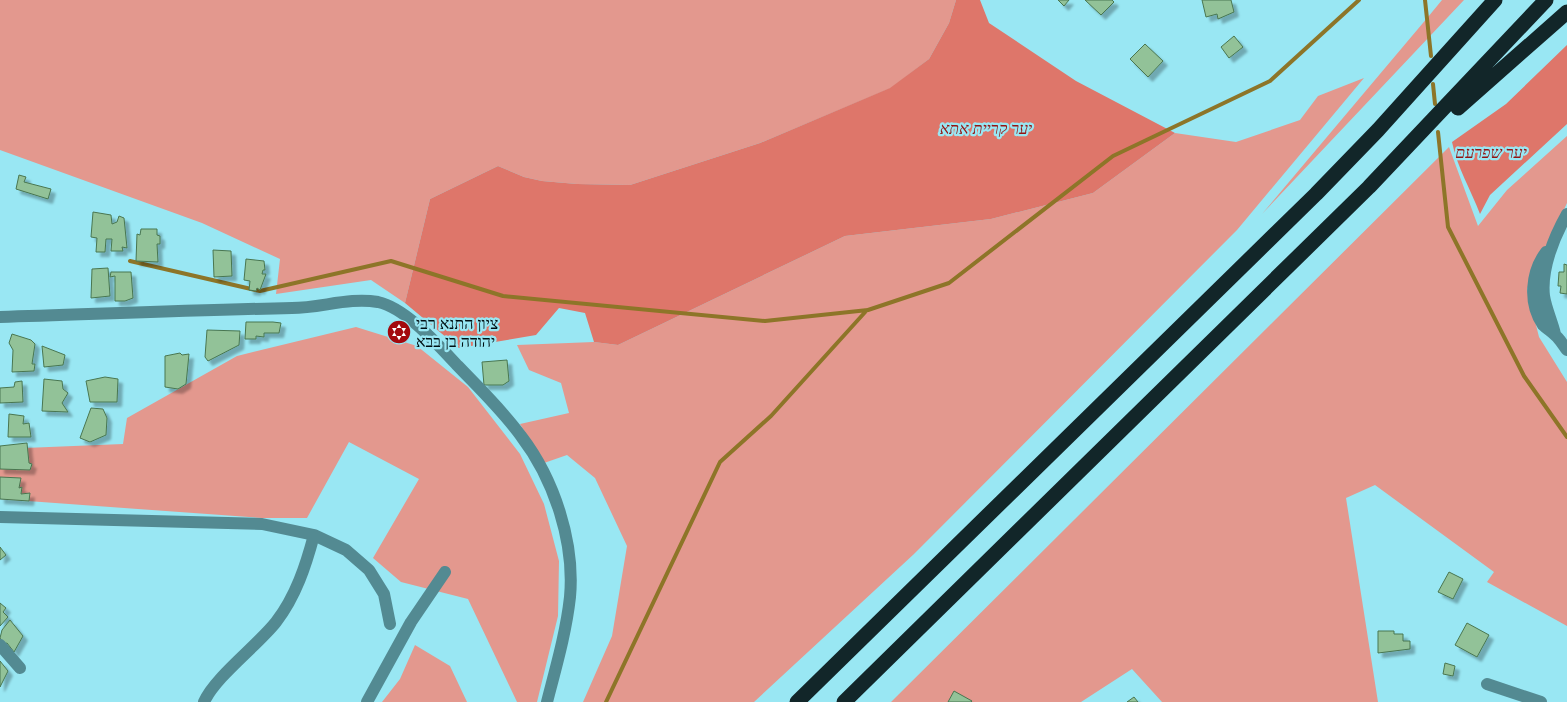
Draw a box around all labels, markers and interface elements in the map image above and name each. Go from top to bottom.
park label: יער קריית אתא [940,120,1032,138]
park label: יער שפרעם [1455,144,1527,161]
place label: ציון התנא רבי יהודה בן בבא [416,315,498,350]
synagogue icon: ציון התנא רבי יהודה בן בבא [386,319,412,345]

